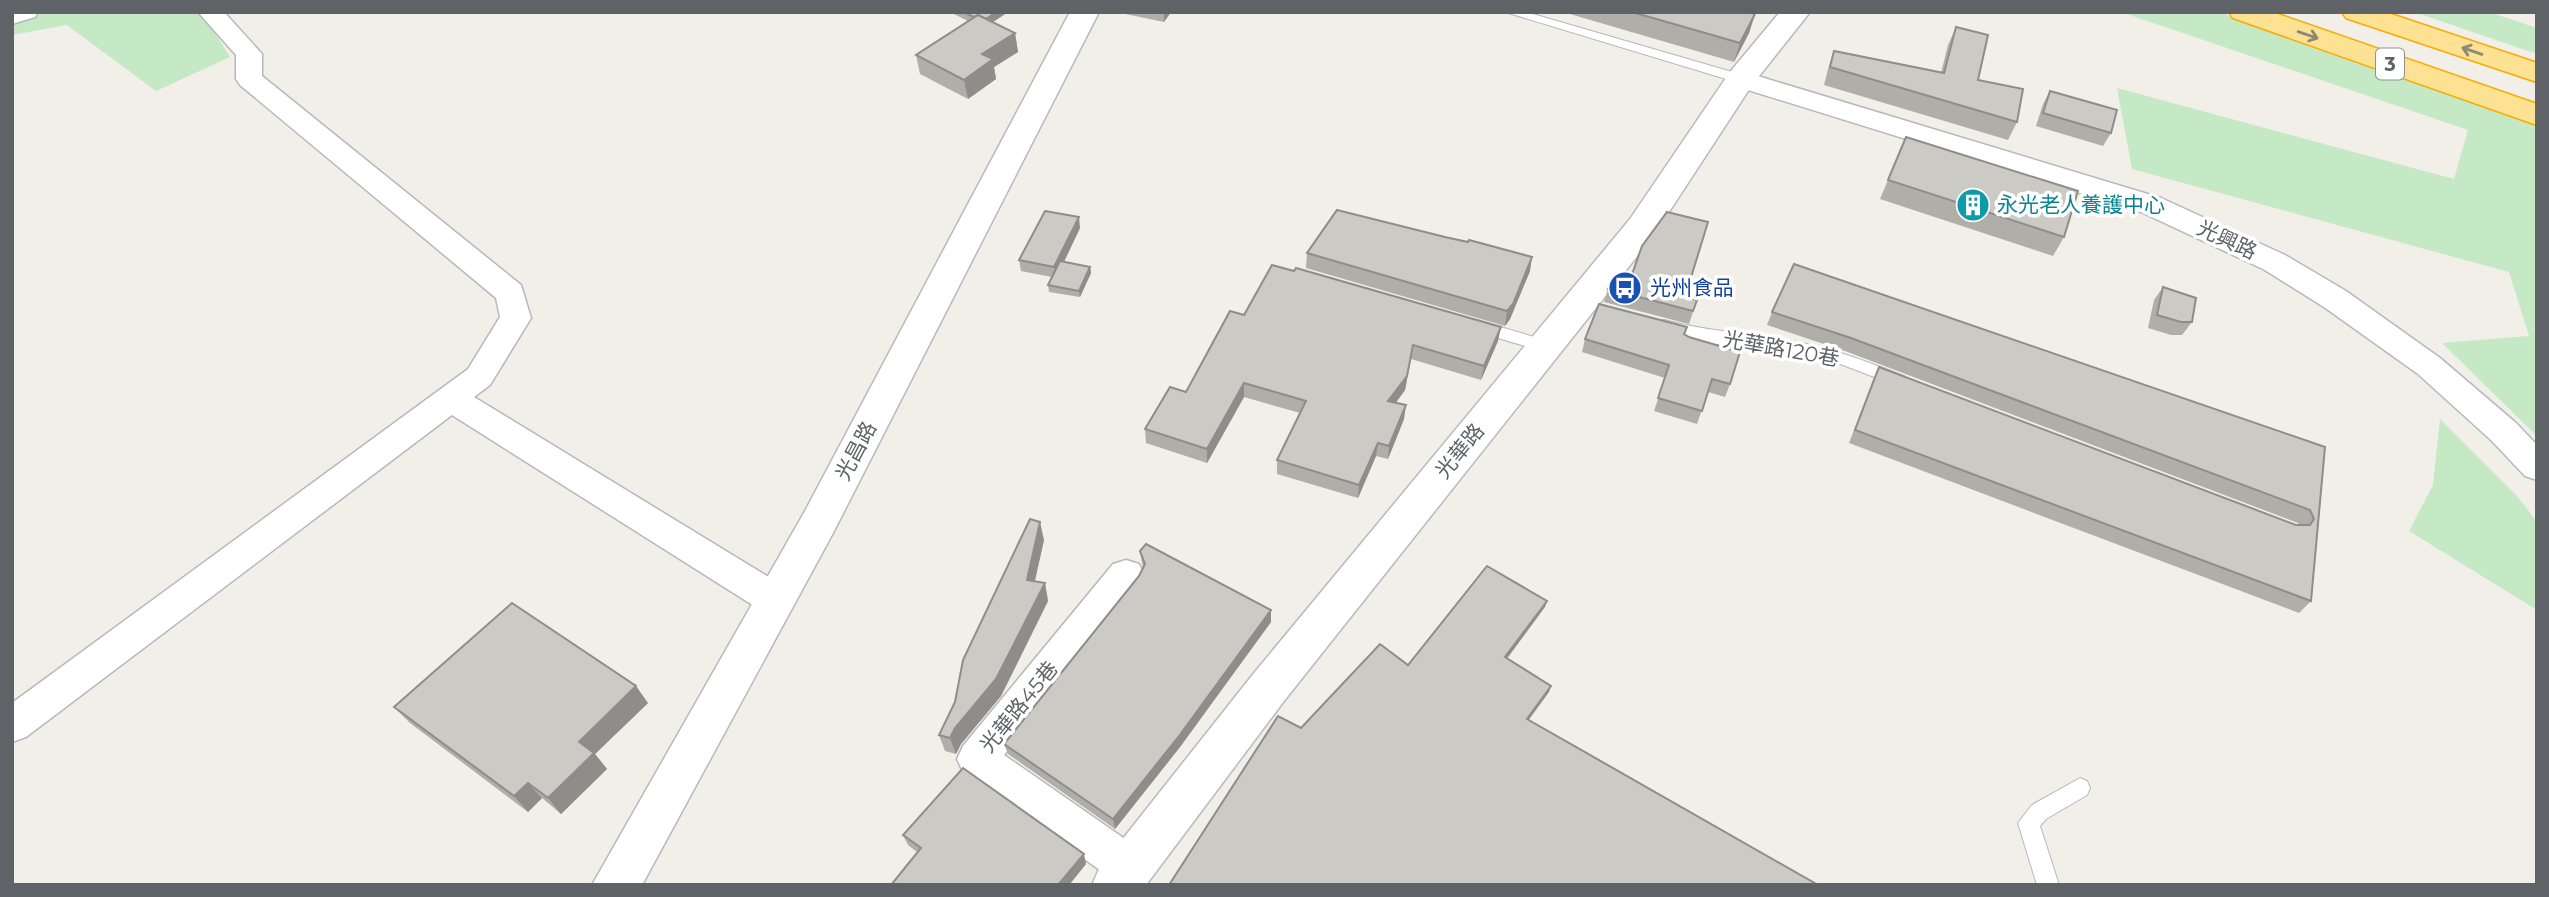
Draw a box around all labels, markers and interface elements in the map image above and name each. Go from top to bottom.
one-way arrow [2296,30,2318,42]
one-way arrow [2461,44,2483,57]
road number: 3 [2376,48,2404,80]
building icon: 永光老人養護中心 [1954,186,1992,224]
place label: 永光老人養護中心 [1997,192,2165,217]
street label: 光興路 [2193,215,2261,264]
bus stop icon: 光州食品 [1606,269,1644,307]
place label: 光州食品 [1650,275,1734,300]
street label: 光華路120巷 [1721,326,1841,371]
street label: 光昌路 [830,417,881,484]
street label: 光華路 [1430,418,1489,483]
street label: 光華路45巷 [974,656,1063,757]

